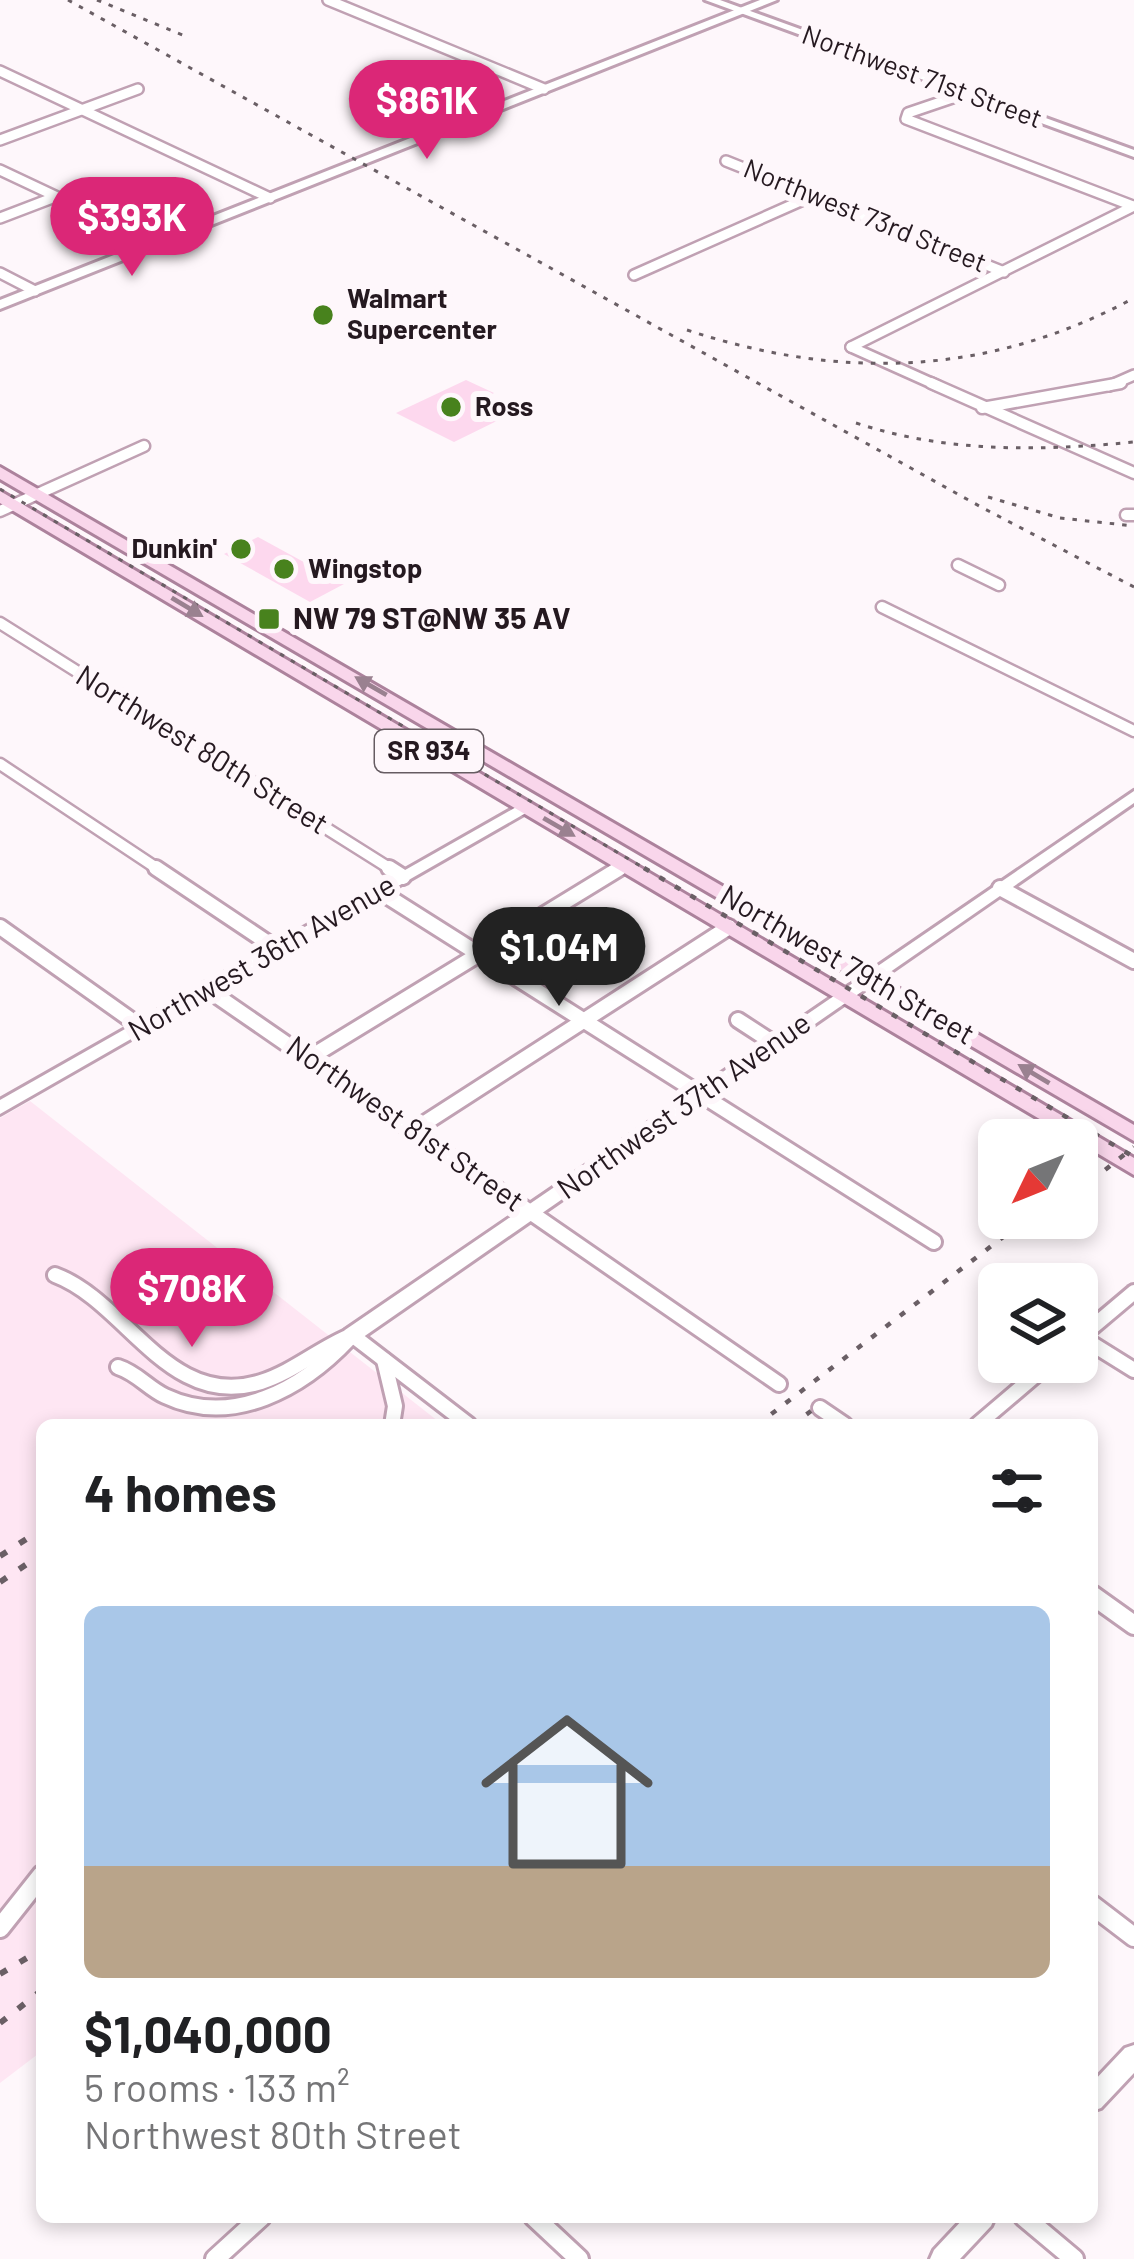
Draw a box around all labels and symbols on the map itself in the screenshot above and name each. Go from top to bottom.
street label: Northwest 71st Street [798,17,1047,133]
pin: $861K [343,60,511,162]
street label: Northwest 73rd Street [740,151,992,277]
pin: $393K [48,177,216,279]
place label: Walmart Supercenter [347,281,497,344]
marker: Walmart Supercenter [310,302,336,328]
place label: Ross [475,389,533,421]
marker: Ross [438,394,464,420]
place label: Dunkin' [132,531,217,563]
marker: Dunkin' [228,536,254,562]
place label: Wingstop [308,551,422,583]
marker: Wingstop [271,556,297,582]
one-way arrow [170,596,204,617]
place label: NW 79 ST@NW 35 AV [293,599,571,635]
marker: NW 79 ST@NW 35 AV [256,606,282,632]
street label: Northwest 80th Street [70,656,336,841]
one-way arrow [354,677,388,698]
road number: SR 934 [375,730,483,772]
one-way arrow [542,816,575,837]
street label: Northwest 36th Avenue [121,865,401,1047]
street label: Northwest 79th Street [714,876,982,1051]
pin: $1.04M [461,907,657,1009]
street label: Northwest 37th Avenue [549,1003,816,1205]
street label: Northwest 81st Street [281,1027,532,1218]
one-way arrow [1017,1064,1051,1085]
north arrow [978,1119,1098,1239]
pin: $708K [108,1248,276,1350]

